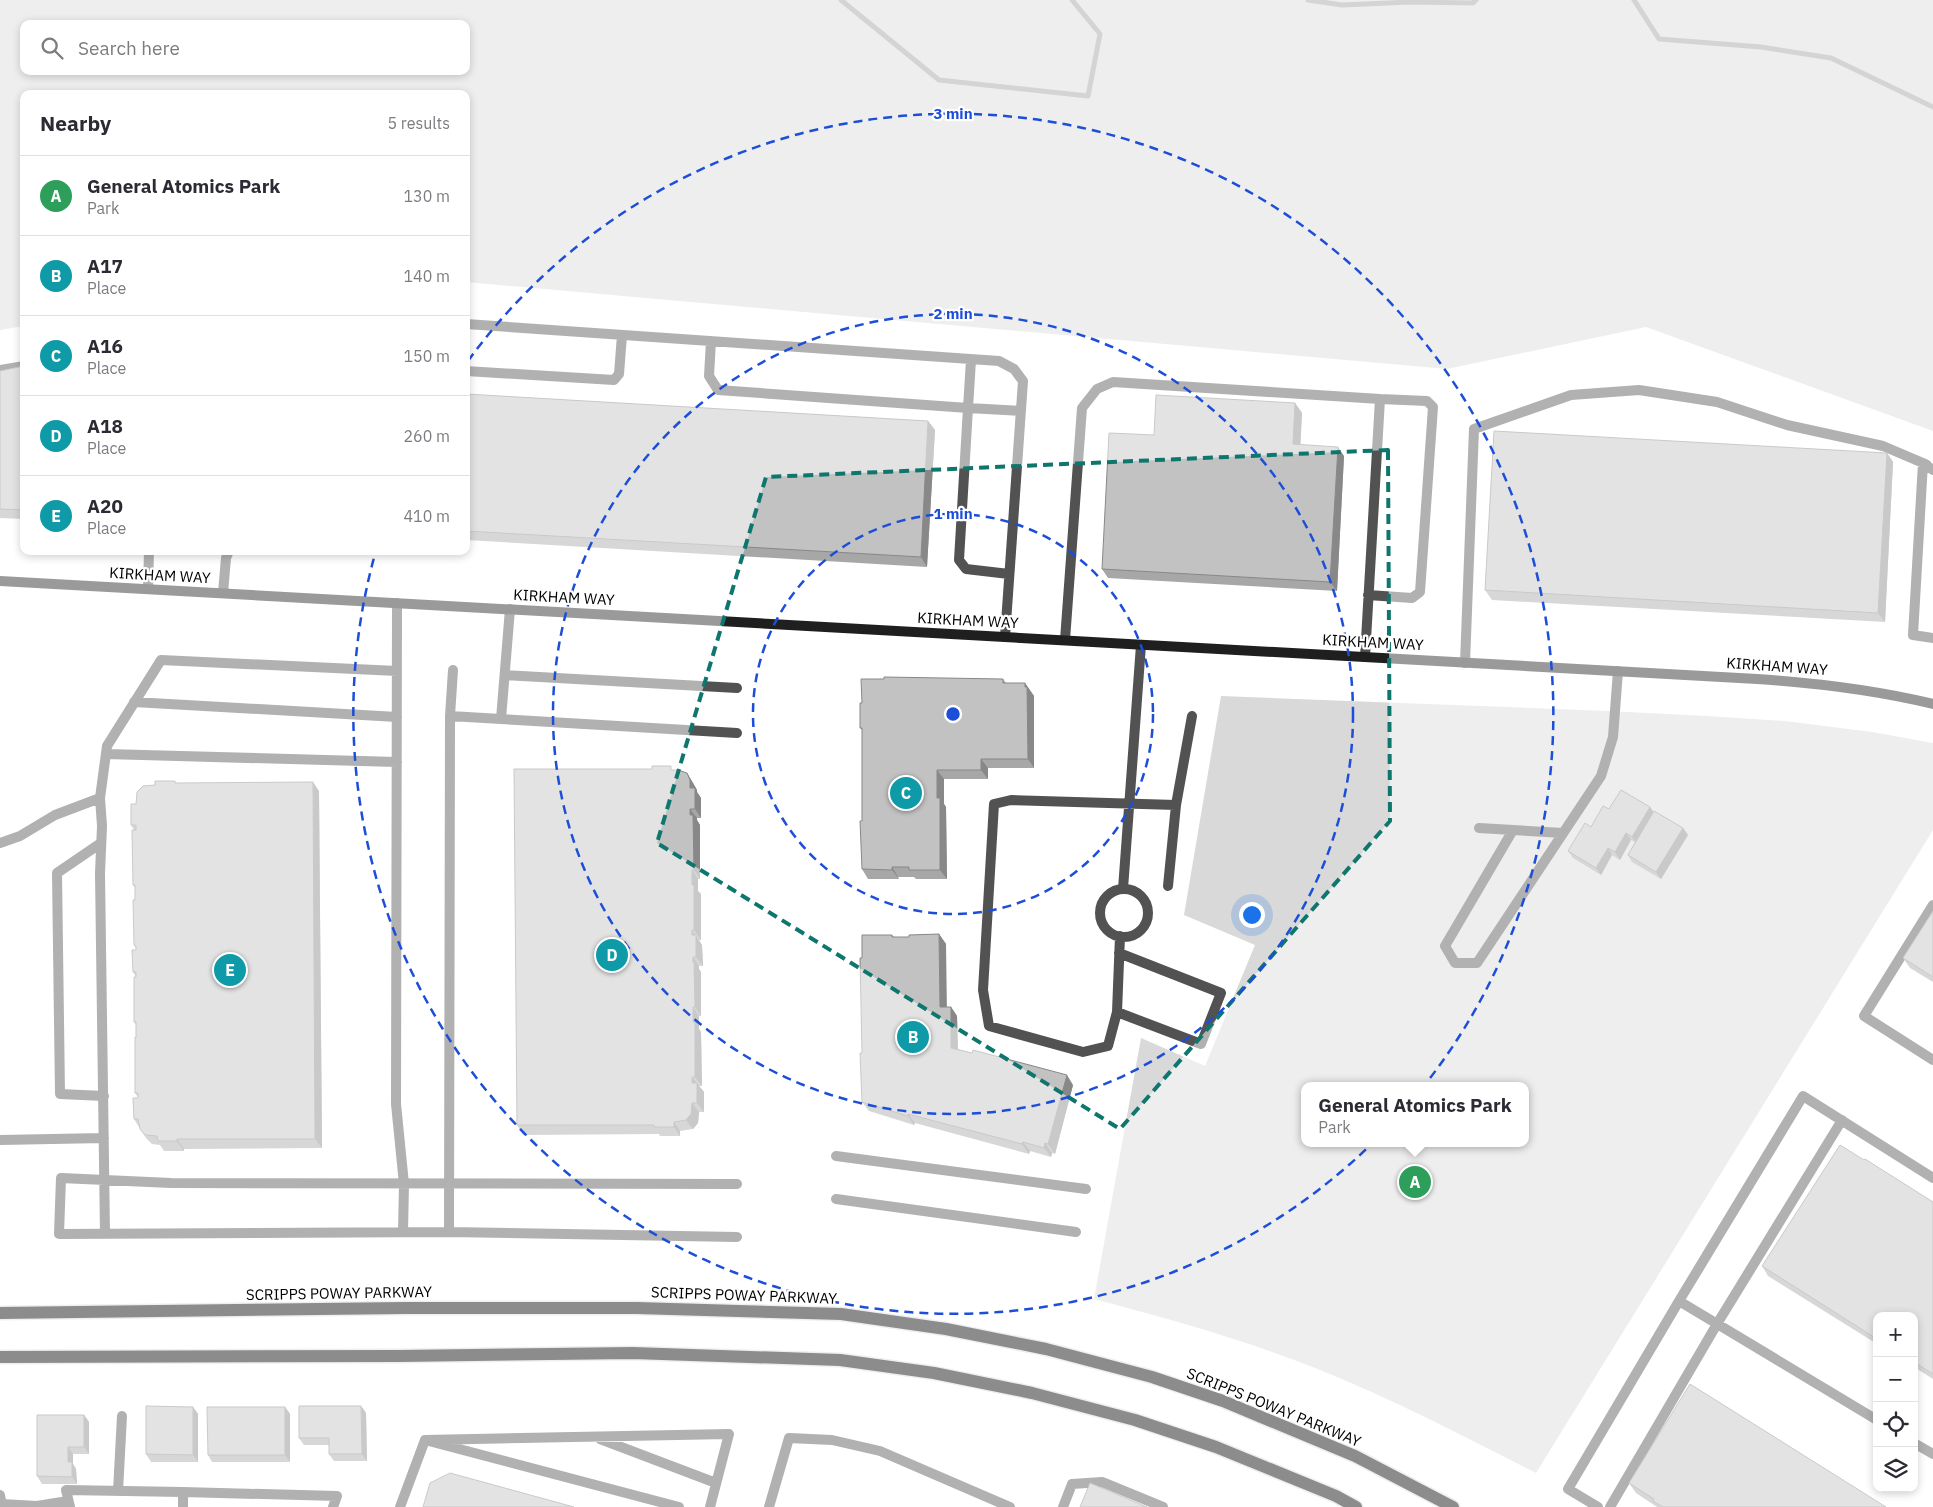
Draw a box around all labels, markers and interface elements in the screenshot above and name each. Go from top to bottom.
search box [20,20,470,75]
icon: search [38,34,66,62]
text: Search here [78,36,180,60]
text: 3 min [933,104,973,123]
text: Nearby [40,109,111,137]
text: 5 results [387,113,450,133]
text: General Atomics Park [87,174,280,198]
text: A [51,186,61,206]
text: 130 m [403,186,450,206]
text: Park [87,198,119,218]
text: A17 [87,254,123,278]
text: B [51,266,61,286]
text: 140 m [403,266,450,286]
text: Place [87,278,126,298]
text: 2 min [933,304,973,323]
text: A16 [87,334,123,358]
text: C [51,346,61,366]
text: 150 m [403,346,450,366]
text: Place [87,358,126,378]
text: A18 [87,414,123,438]
text: D [50,426,62,446]
text: 260 m [403,426,450,446]
text: Place [87,438,126,458]
text: A20 [87,494,123,518]
text: 1 min [933,504,973,523]
text: E [51,506,61,526]
text: 410 m [403,506,450,526]
text: Place [87,518,126,538]
street label: KIRKHAM WAY [109,563,211,587]
street label: KIRKHAM WAY [513,585,615,609]
street label: KIRKHAM WAY [917,608,1019,632]
street label: KIRKHAM WAY [1322,630,1424,654]
street label: KIRKHAM WAY [1726,653,1828,679]
centre of rings [944,705,962,723]
pin: C [890,774,922,812]
your location [1239,902,1265,928]
pin: D [596,936,628,974]
pin: E [214,951,246,989]
pin: B [897,1018,929,1056]
popup [1301,1082,1529,1147]
text: General Atomics Park [1318,1093,1512,1117]
text: Park [1318,1117,1351,1137]
pin: A [1399,1163,1431,1201]
street label: SCRIPPS POWAY PARKWAY [246,1282,432,1304]
street label: SCRIPPS POWAY PARKWAY [651,1282,838,1308]
map controls [1873,1312,1918,1492]
button: + [1873,1312,1918,1357]
button: − [1873,1357,1918,1402]
street label: SCRIPPS POWAY PARKWAY [1184,1363,1364,1451]
button: locate [1873,1402,1918,1447]
button: layers [1873,1447,1918,1492]

